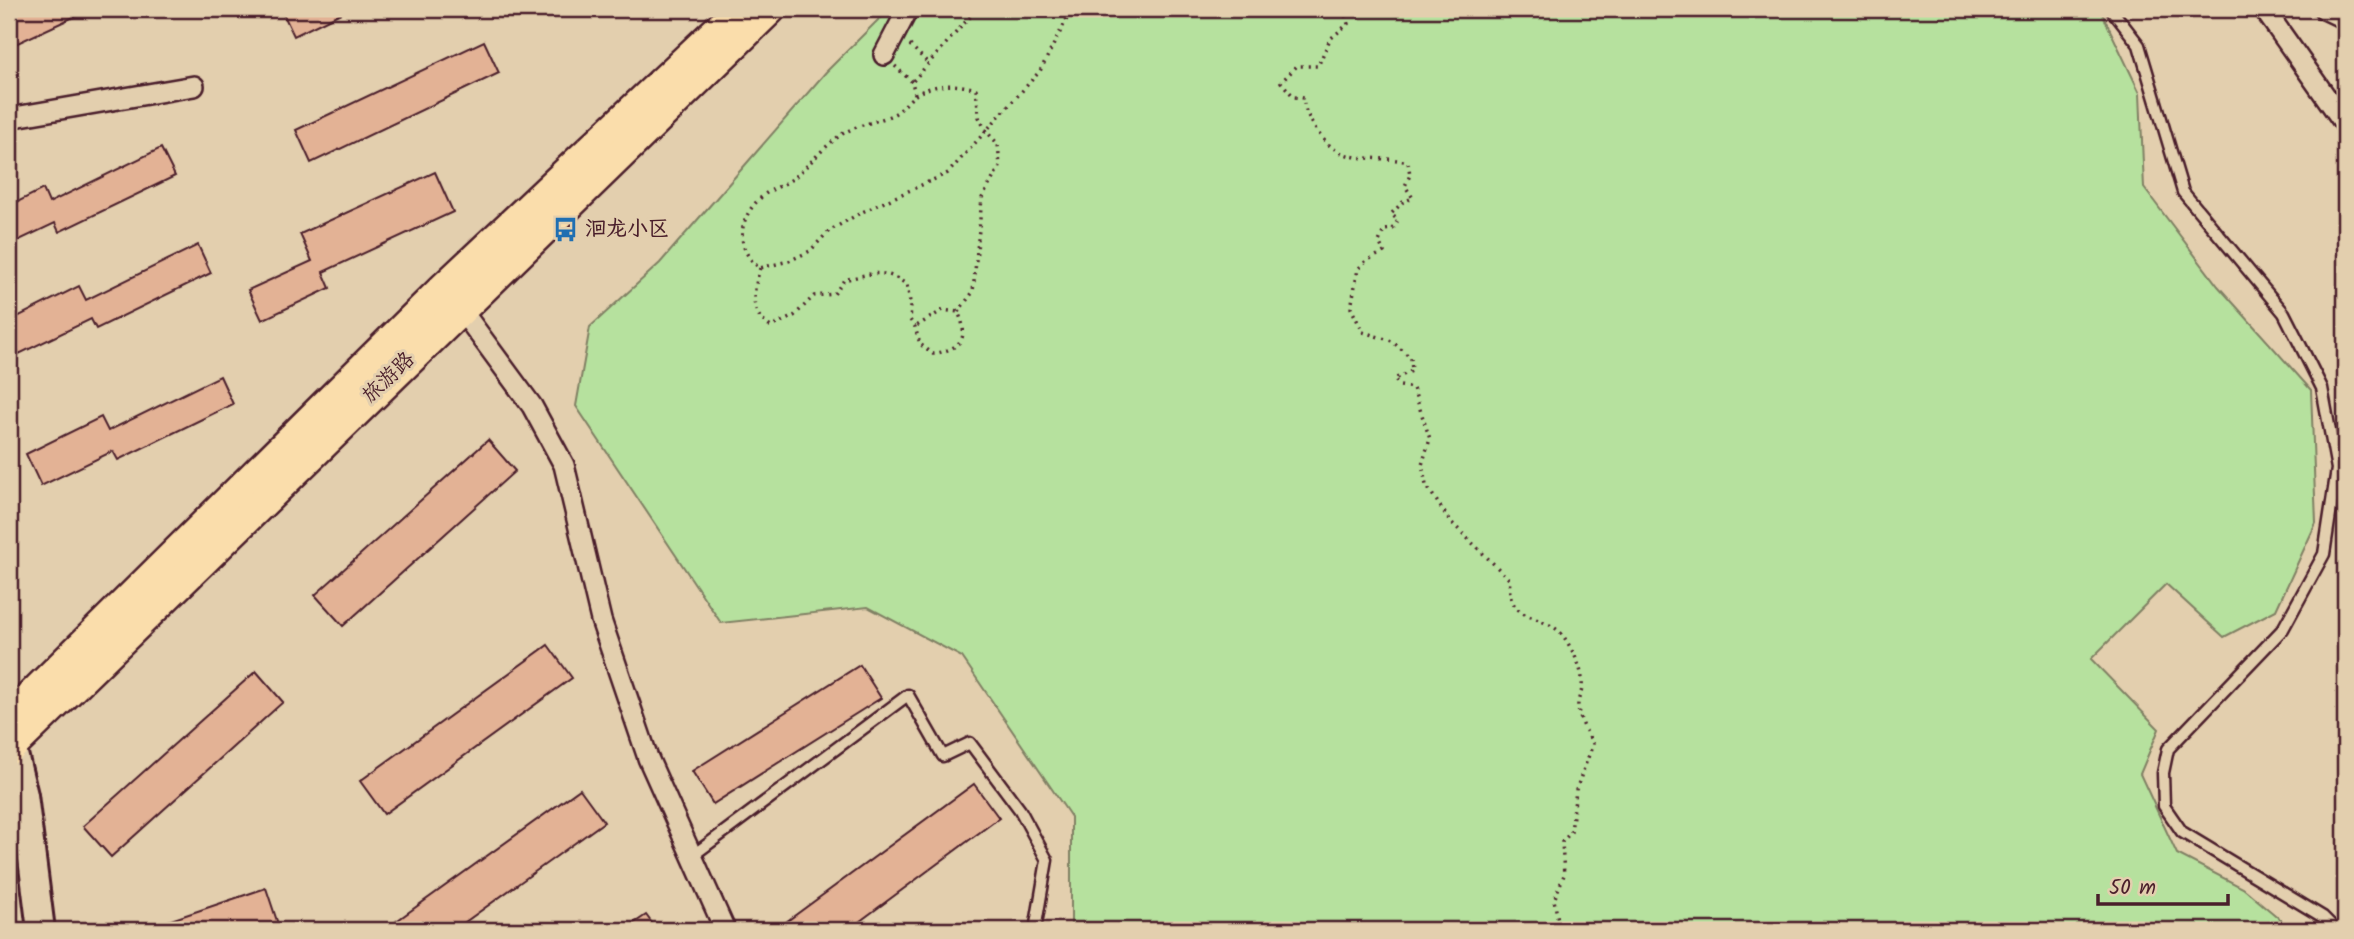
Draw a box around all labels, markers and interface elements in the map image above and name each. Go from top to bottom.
place label: 洄龙小区 [585,213,669,246]
bus stop icon: 洄龙小区 [551,215,579,243]
street label: 旅游路 [355,344,423,412]
scale bar [2098,862,2228,906]
text: 50 m [2109,872,2156,905]

